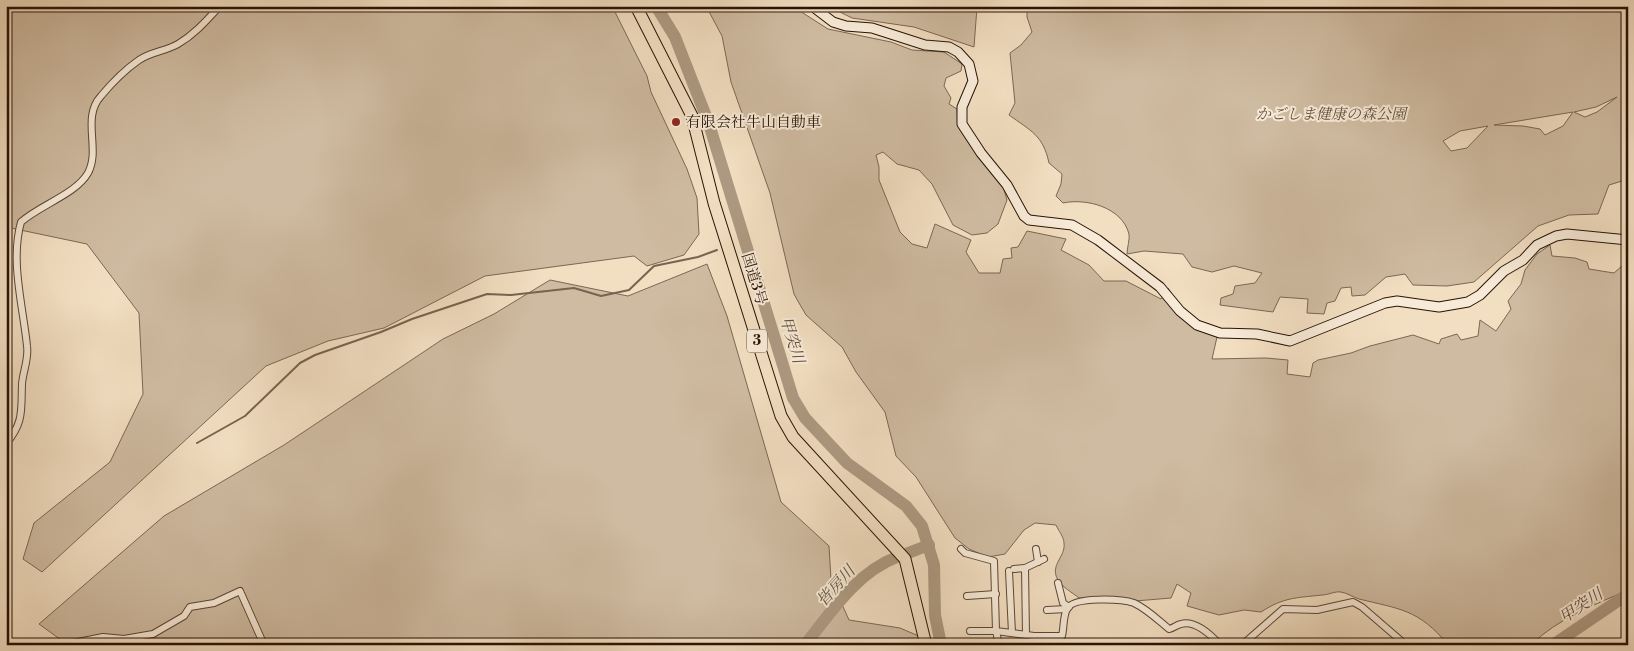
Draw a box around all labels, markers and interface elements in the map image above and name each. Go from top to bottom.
park label: かごしま健康の森公園 [1256,105,1409,124]
place label: 有限会社牛山自動車 [686,113,821,132]
marker: 有限会社牛山自動車 [670,116,682,128]
street label: 国道3号 [737,251,771,307]
water label: 甲突川 [775,314,809,368]
road number: 3 [747,330,767,352]
water label: 皆房川 [813,560,861,611]
water label: 甲突川 [1556,583,1608,628]

